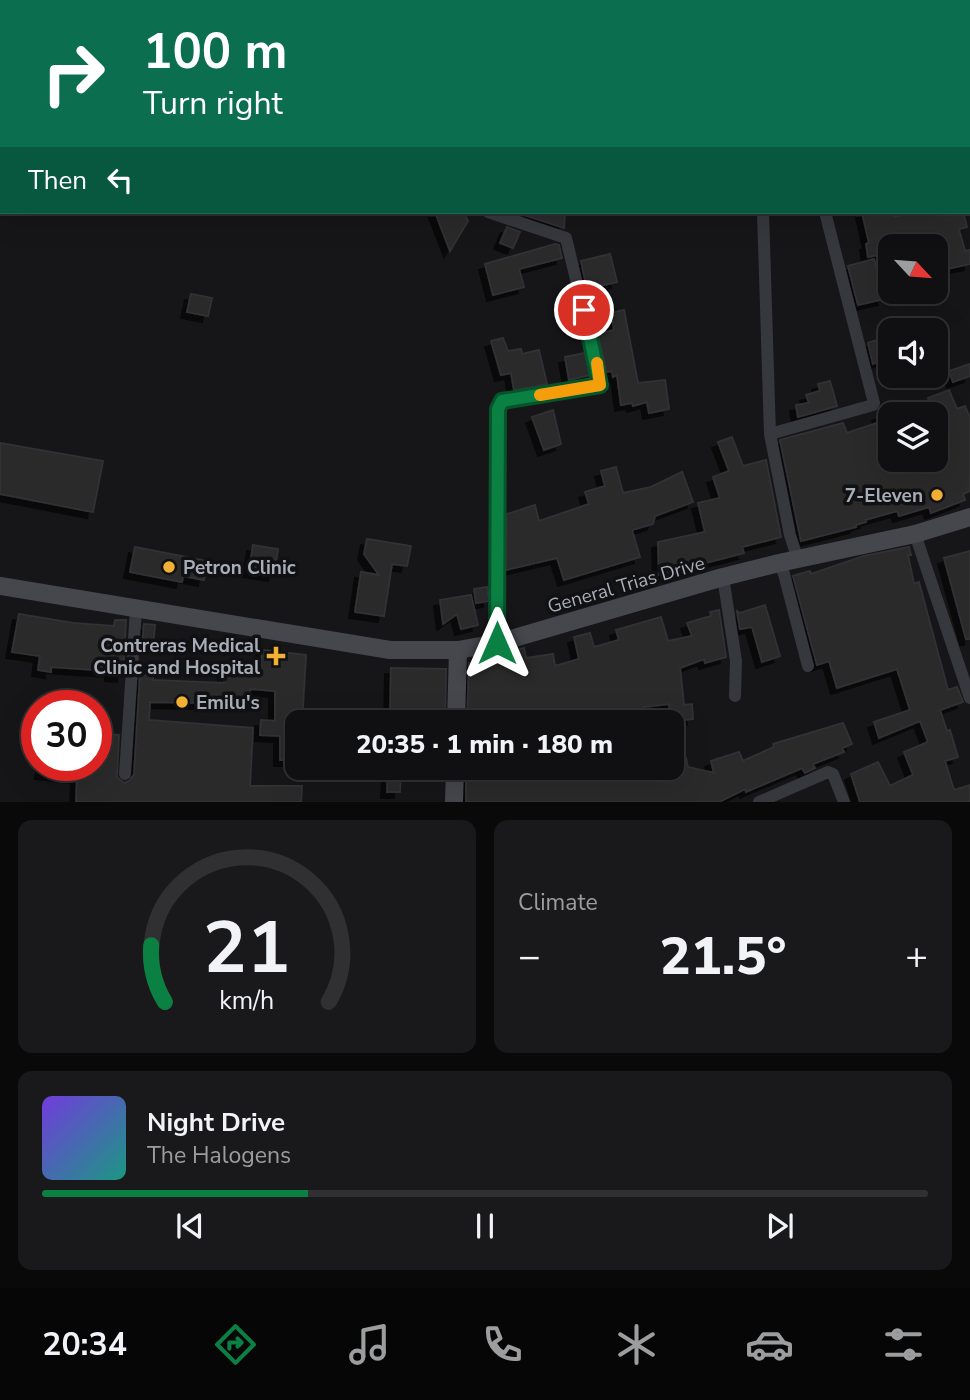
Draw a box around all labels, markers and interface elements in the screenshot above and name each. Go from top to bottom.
text: 100 m [143,18,287,85]
icon: right [28,28,119,119]
text: Turn right [143,82,283,125]
icon: left [101,161,139,199]
text: Then [28,163,87,198]
north arrow [878,234,948,304]
map controls [878,234,948,472]
pin [554,280,614,340]
icon: arrive [565,291,603,329]
button: sound [878,318,948,388]
button: layers [878,402,948,472]
place label: 7-Eleven [845,483,923,509]
marker: 7-Eleven [929,487,945,503]
street label: General Trias Drive [545,550,708,620]
place label: Petron Clinic [183,555,296,581]
marker: Petron Clinic [161,559,177,575]
position arrow [460,606,534,680]
place label: Contreras Medical Clinic and Hospital [93,633,260,681]
marker: Contreras Medical Clinic and Hospital [266,646,286,666]
speed limit sign: 30 [21,690,112,781]
place label: Emilu's [196,690,260,716]
marker: Emilu's [174,694,190,710]
text: 20:35 · 1 min · 180 m [356,727,613,762]
text: Climate [518,887,598,918]
text: 21 [203,899,291,999]
text: 21.5° [659,921,787,992]
text: − [518,931,541,982]
text: + [905,931,928,982]
text: km/h [219,984,275,1018]
text: Night Drive [147,1105,285,1140]
text: The Halogens [147,1140,291,1171]
icon: previous [171,1207,209,1245]
icon: pause [466,1207,504,1245]
icon: next [761,1207,799,1245]
icon: directions [211,1320,260,1369]
icon: music [345,1320,394,1369]
icon: phone [478,1320,527,1369]
icon: climate [612,1320,661,1369]
icon: car [745,1320,794,1369]
icon: filters [879,1320,928,1369]
text: 20:34 [42,1323,127,1366]

